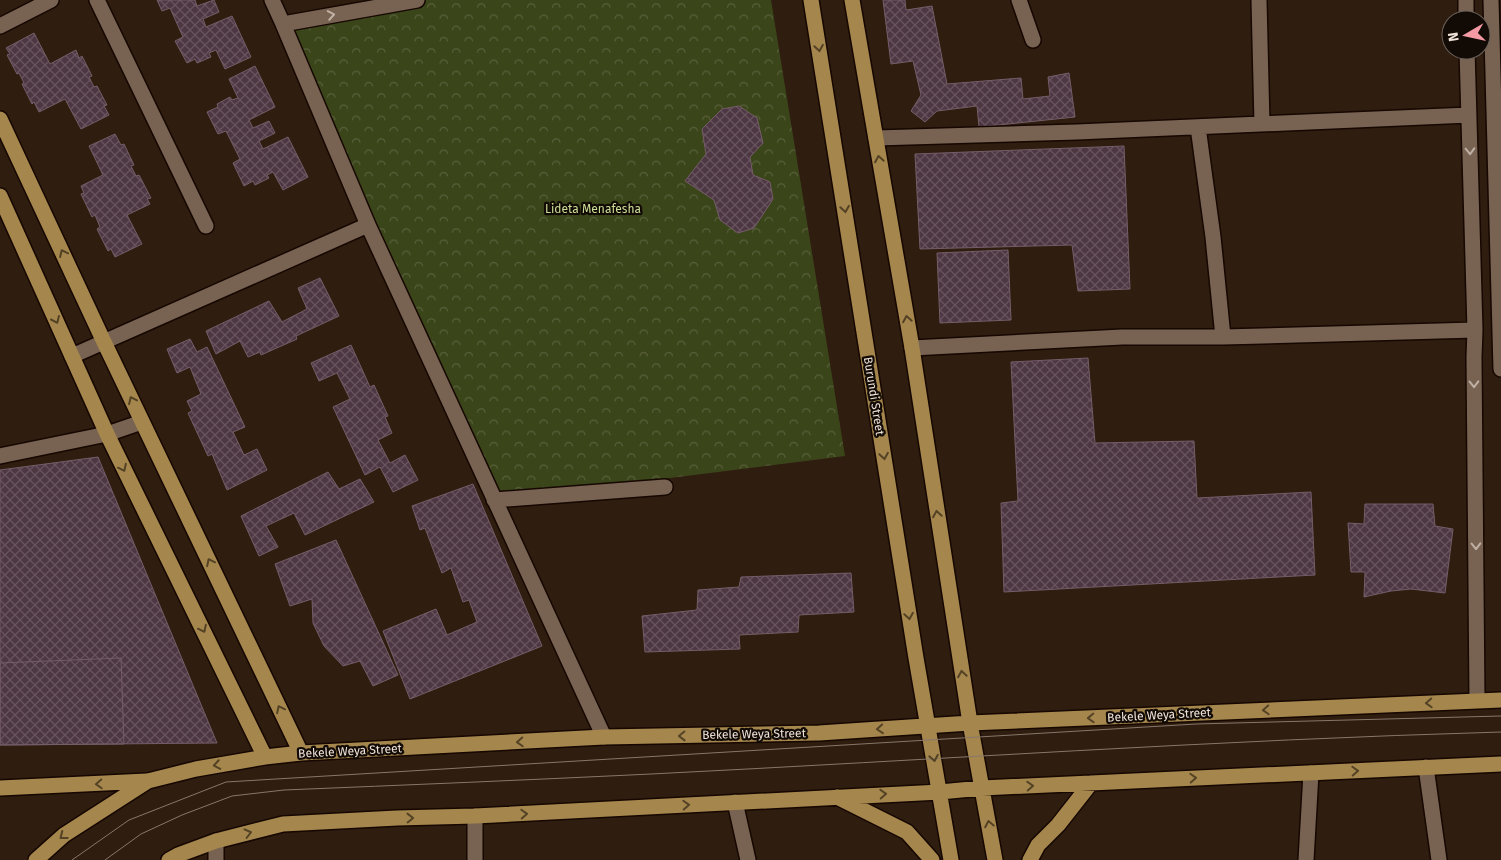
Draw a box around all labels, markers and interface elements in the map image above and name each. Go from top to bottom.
north arrow [1441,10,1491,60]
one-way arrow [327,11,335,21]
text: N [1445,31,1463,43]
one-way arrow [813,45,824,53]
one-way arrow [1464,147,1475,155]
one-way arrow [875,154,885,163]
park label: Lideta Menafesha [545,202,641,216]
one-way arrow [839,204,849,213]
one-way arrow [58,249,69,258]
one-way arrow [902,314,912,323]
one-way arrow [50,315,60,324]
street label: Burundi Street [861,356,887,437]
one-way arrow [1469,380,1479,388]
one-way arrow [128,396,138,405]
one-way arrow [878,451,888,460]
one-way arrow [117,463,127,472]
one-way arrow [933,509,943,518]
one-way arrow [1471,542,1481,550]
one-way arrow [206,558,216,567]
one-way arrow [903,612,914,620]
one-way arrow [197,624,207,633]
one-way arrow [958,670,968,679]
one-way arrow [1424,697,1432,708]
one-way arrow [1262,704,1270,715]
one-way arrow [276,705,286,714]
street label: Bekele Weya Street [1107,705,1212,725]
one-way arrow [1087,712,1095,723]
one-way arrow [875,723,883,734]
street label: Bekele Weya Street [702,726,807,742]
one-way arrow [678,730,686,741]
one-way arrow [516,736,524,747]
street label: Bekele Weya Street [298,741,403,761]
one-way arrow [928,754,938,763]
one-way arrow [213,760,222,770]
one-way arrow [1351,765,1359,776]
one-way arrow [1189,773,1197,784]
one-way arrow [95,778,103,789]
one-way arrow [1027,780,1035,791]
one-way arrow [879,789,887,800]
one-way arrow [682,799,690,810]
one-way arrow [520,808,528,819]
one-way arrow [406,813,414,823]
one-way arrow [984,820,994,828]
one-way arrow [244,828,253,839]
one-way arrow [60,831,69,839]

